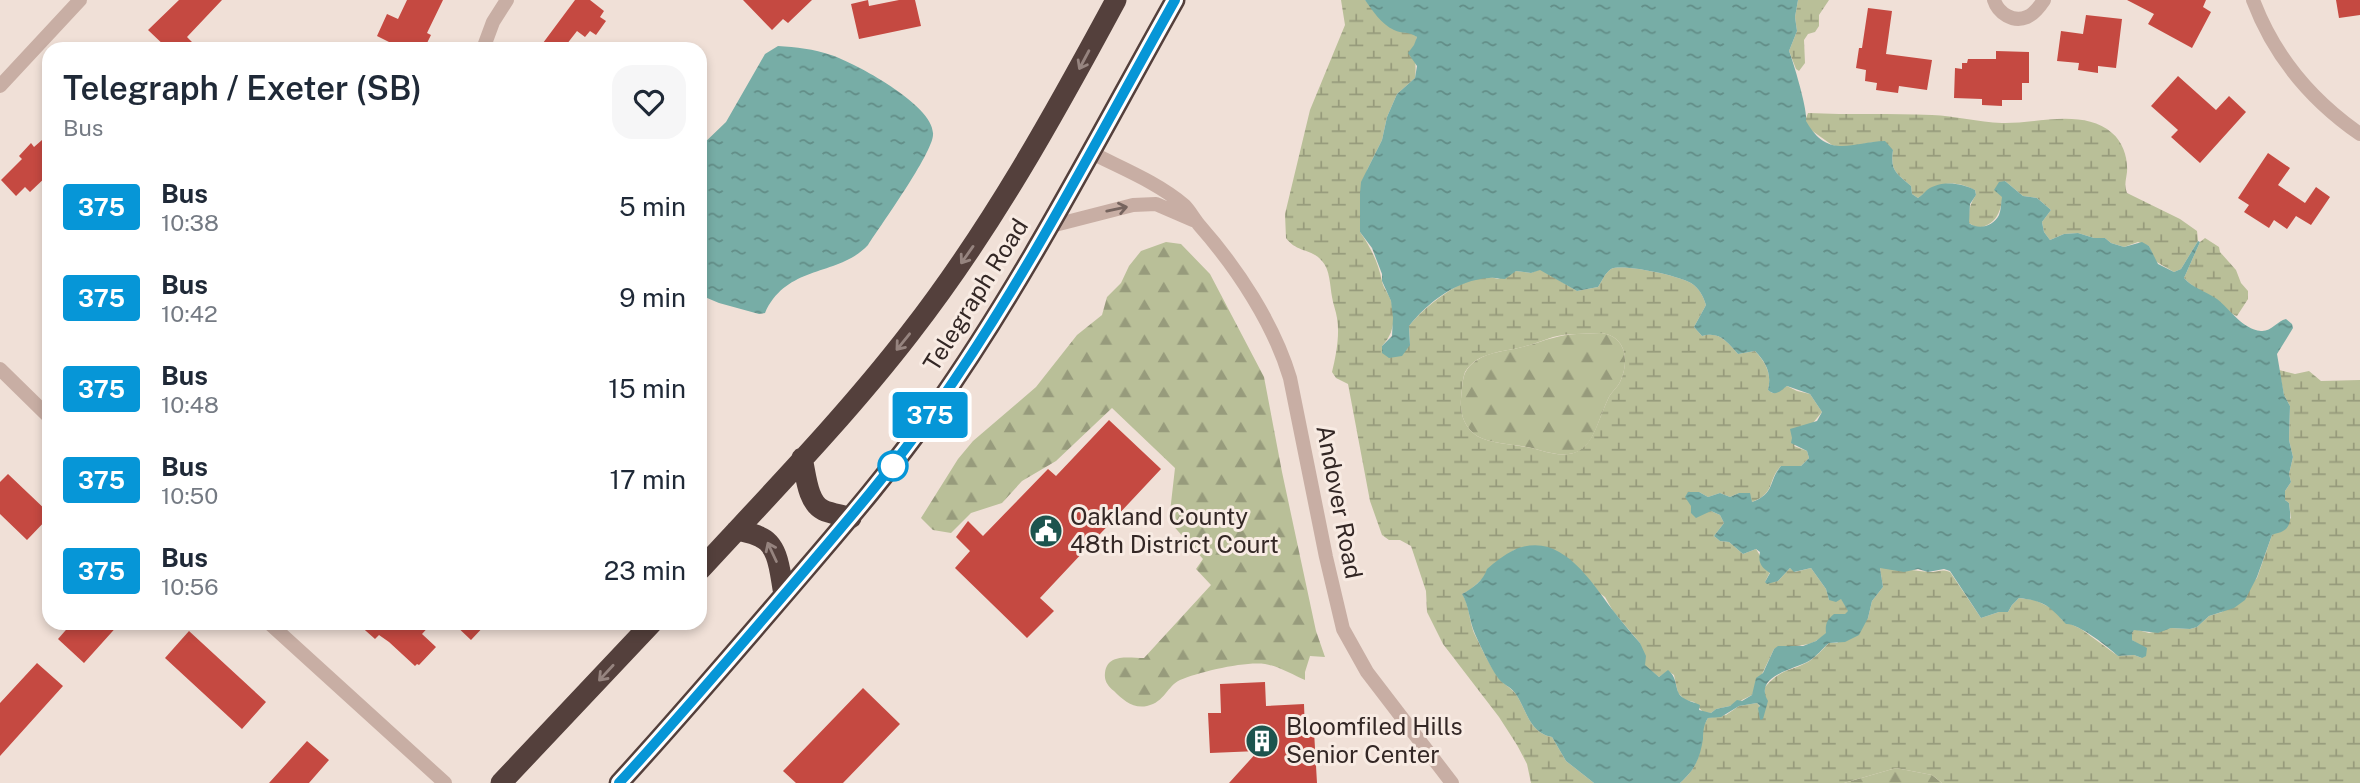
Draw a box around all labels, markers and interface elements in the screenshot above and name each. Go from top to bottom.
one-way arrow [1077,49,1090,70]
button: heart [612,65,686,139]
text: Telegraph / Exeter (SB) [63,69,422,107]
text: Bus [63,114,103,141]
text: Bus [161,178,208,209]
text: 5 min [619,191,686,222]
text: 375 [78,193,125,221]
one-way arrow [1105,202,1128,215]
text: 10:38 [161,209,219,236]
street label: Telegraph Road [917,213,1033,376]
one-way arrow [960,245,974,264]
text: Bus [161,269,208,300]
text: 9 min [619,282,686,313]
text: 375 [78,284,125,312]
text: 10:42 [161,300,218,327]
one-way arrow [895,332,911,350]
text: Bus [161,360,208,391]
text: 15 min [608,373,686,404]
text: 375 [78,375,125,403]
text: 10:48 [161,391,219,418]
line badge: 375 [890,392,970,438]
text: 375 [907,401,953,429]
street label: Andover Road [1311,423,1369,581]
text: Bus [161,451,208,482]
unlabelled marker [878,451,908,481]
text: 17 min [609,464,686,495]
text: 375 [78,466,125,494]
text: 10:50 [161,482,218,509]
place label: Oakland County 48th District Court [1070,502,1279,558]
public building icon: Oakland County 48th District Court [1027,512,1065,550]
text: Bus [161,542,208,573]
one-way arrow [765,542,778,563]
text: 23 min [604,555,686,586]
text: 375 [78,557,125,585]
text: 10:56 [161,573,219,600]
one-way arrow [597,664,614,681]
place label: Bloomfiled Hills Senior Center [1286,712,1463,768]
building icon: Bloomfiled Hills Senior Center [1243,722,1281,760]

